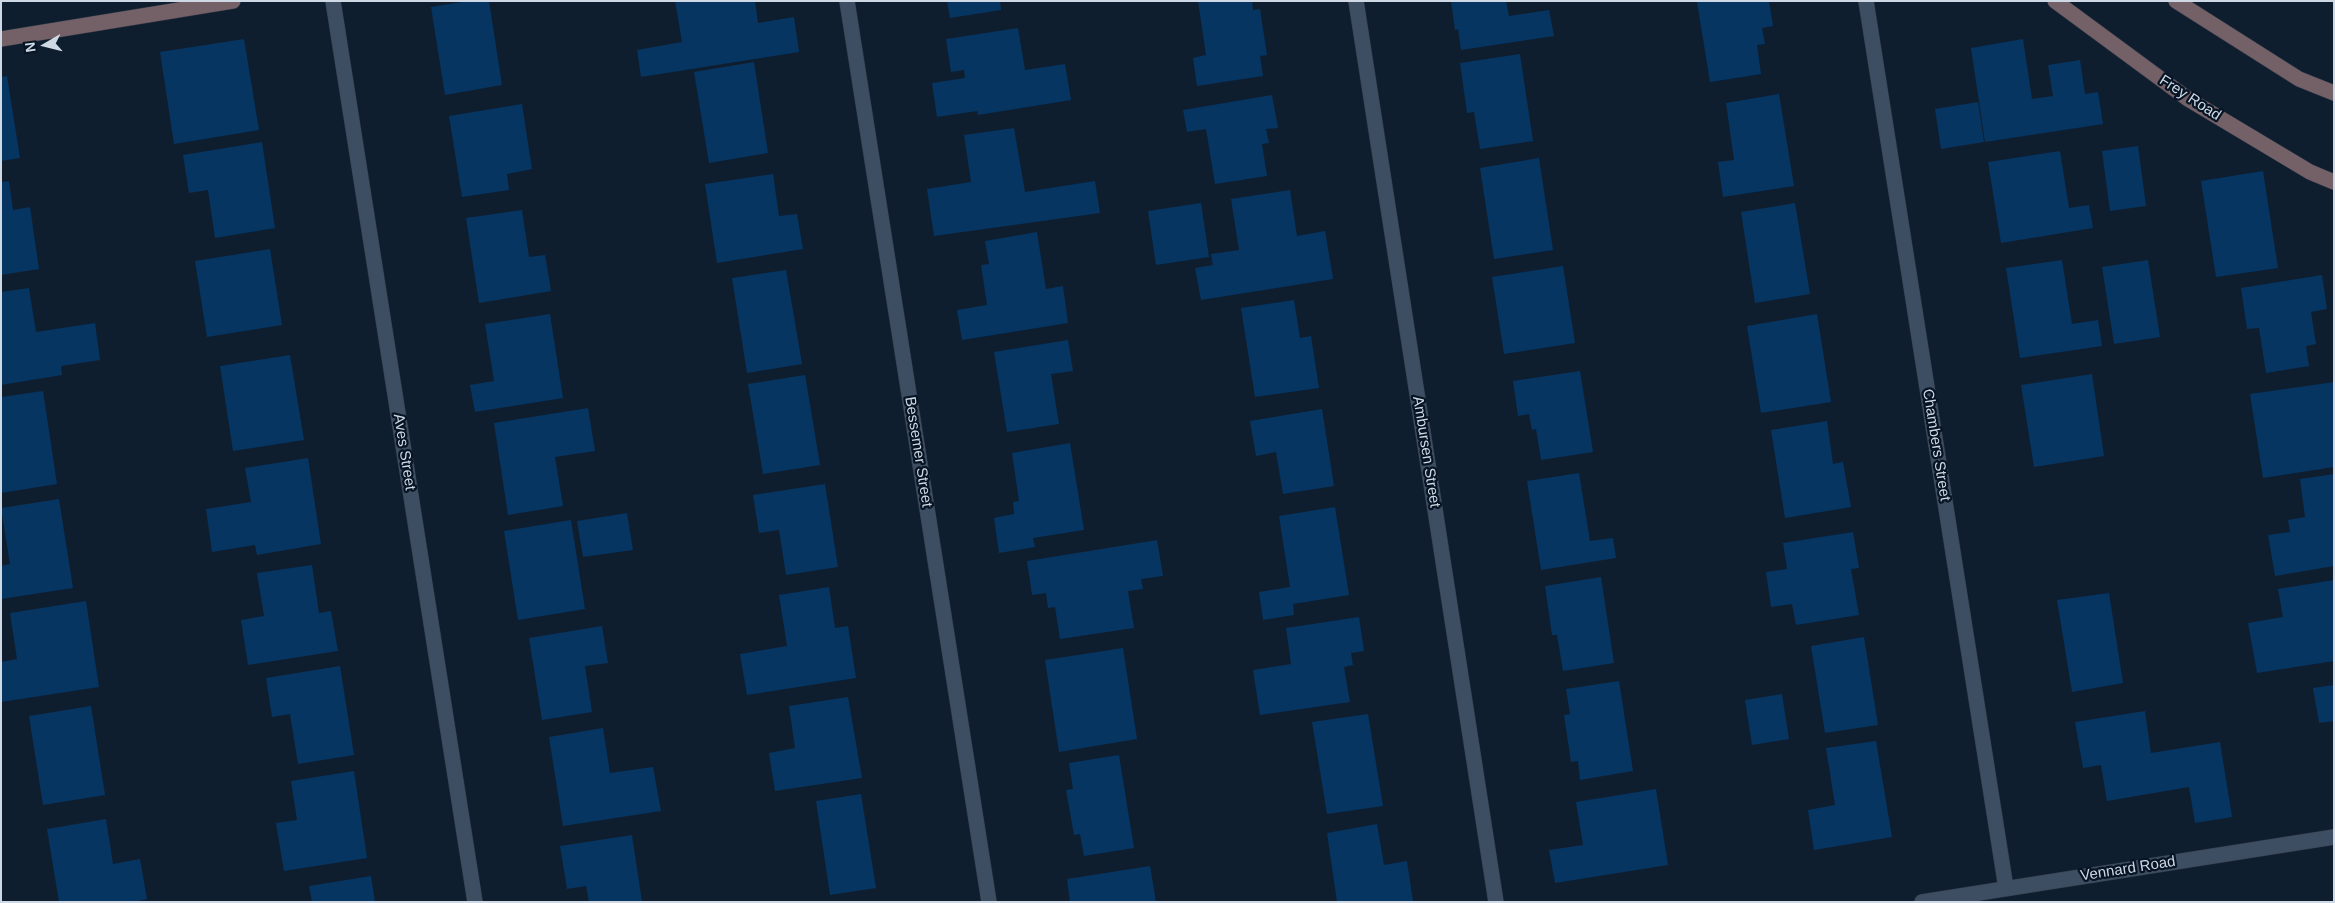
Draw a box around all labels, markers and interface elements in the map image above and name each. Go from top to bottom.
north arrow [20,20,70,70]
text: N [22,41,39,53]
street label: Frey Road [2156,71,2224,125]
street label: Chambers Street [1918,388,1954,502]
street label: Bessemer Street [900,395,936,509]
street label: Ambursen Street [1408,395,1444,509]
street label: Aves Street [389,412,419,492]
street label: Vennard Road [2079,853,2177,885]

